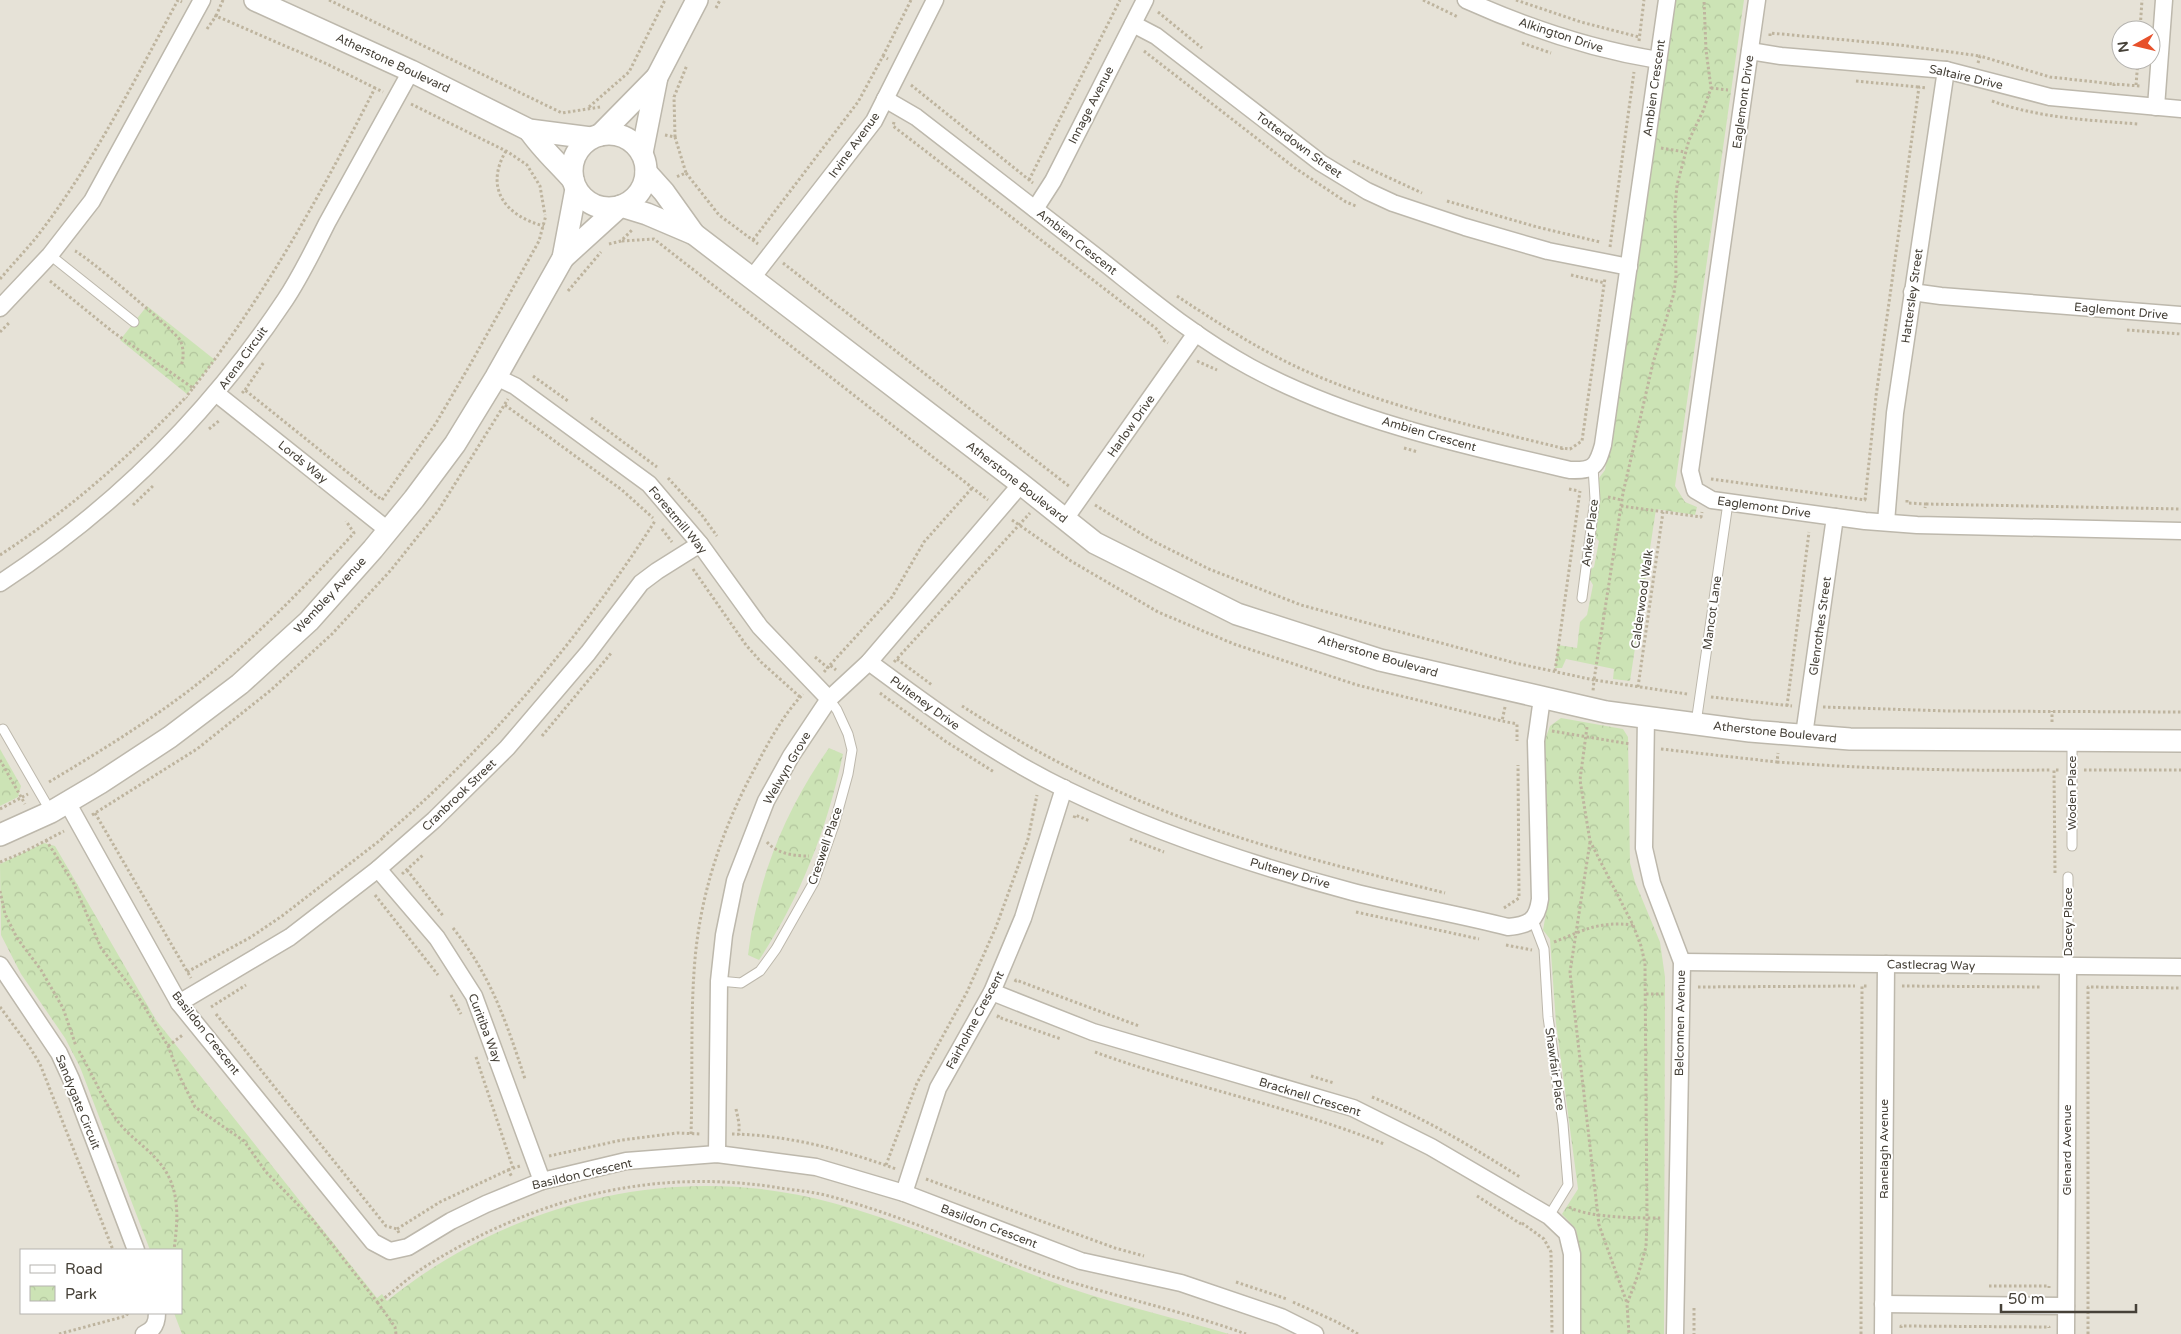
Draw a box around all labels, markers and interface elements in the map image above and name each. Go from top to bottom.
street label: Alkington Drive [1517,15,1605,55]
north arrow [2111,20,2161,70]
street label: Atherstone Boulevard [334,30,452,96]
street label: Ambien Crescent [1640,38,1668,137]
text: N [2114,40,2133,53]
street label: Eaglemont Drive [1729,54,1757,150]
street label: Saltaire Drive [1928,62,2004,92]
street label: Innage Avenue [1065,64,1117,146]
street label: Irvine Avenue [826,109,883,180]
street label: Totterdown Street [1253,109,1345,181]
street label: Ambien Crescent [1034,206,1120,278]
street label: Hattersley Street [1898,247,1926,344]
street label: Eaglemont Drive [2073,300,2169,322]
street label: Arena Circuit [216,324,271,392]
street label: Harlow Drive [1104,392,1158,460]
street label: Ambien Crescent [1380,414,1478,454]
street label: Lords Way [275,438,331,487]
street label: Atherstone Boulevard [964,438,1070,526]
street label: Forestmill Way [646,484,711,557]
street label: Eaglemont Drive [1716,493,1812,521]
street label: Anker Place [1579,498,1601,568]
street label: Calderwood Walk [1628,548,1656,649]
street label: Wembley Avenue [291,554,369,636]
street label: Mancot Lane [1700,575,1724,651]
street label: Glenrothes Street [1806,575,1834,676]
street label: Atherstone Boulevard [1316,632,1440,680]
street label: Pulteney Drive [887,673,963,733]
street label: Atherstone Boulevard [1712,719,1838,745]
street label: Welwyn Grove [761,729,814,807]
street label: Cranbrook Street [419,756,499,834]
street label: Woden Place [2065,756,2079,830]
street label: Creswell Place [805,805,845,887]
street label: Pulteney Drive [1248,855,1332,891]
street label: Dacey Place [2061,887,2075,957]
street label: Castlecrag Way [1887,957,1976,973]
street label: Fairholme Crescent [943,968,1007,1072]
street label: Belconnen Avenue [1672,969,1688,1076]
street label: Basildon Crescent [169,988,243,1078]
street label: Curitiba Way [465,991,505,1065]
street label: Shawfair Place [1542,1027,1568,1111]
street label: Sandygate Circuit [53,1053,104,1152]
street label: Bracknell Crescent [1257,1075,1363,1119]
street label: Ranelagh Avenue [1877,1099,1891,1199]
street label: Glenard Avenue [2060,1104,2074,1195]
street label: Basildon Crescent [531,1156,634,1192]
street label: Basildon Crescent [939,1201,1040,1251]
legend [20,1249,182,1314]
text: Road [65,1260,103,1278]
scale bar [2001,1282,2136,1314]
text: Park [65,1285,97,1303]
text: 50 m [2008,1290,2045,1308]

